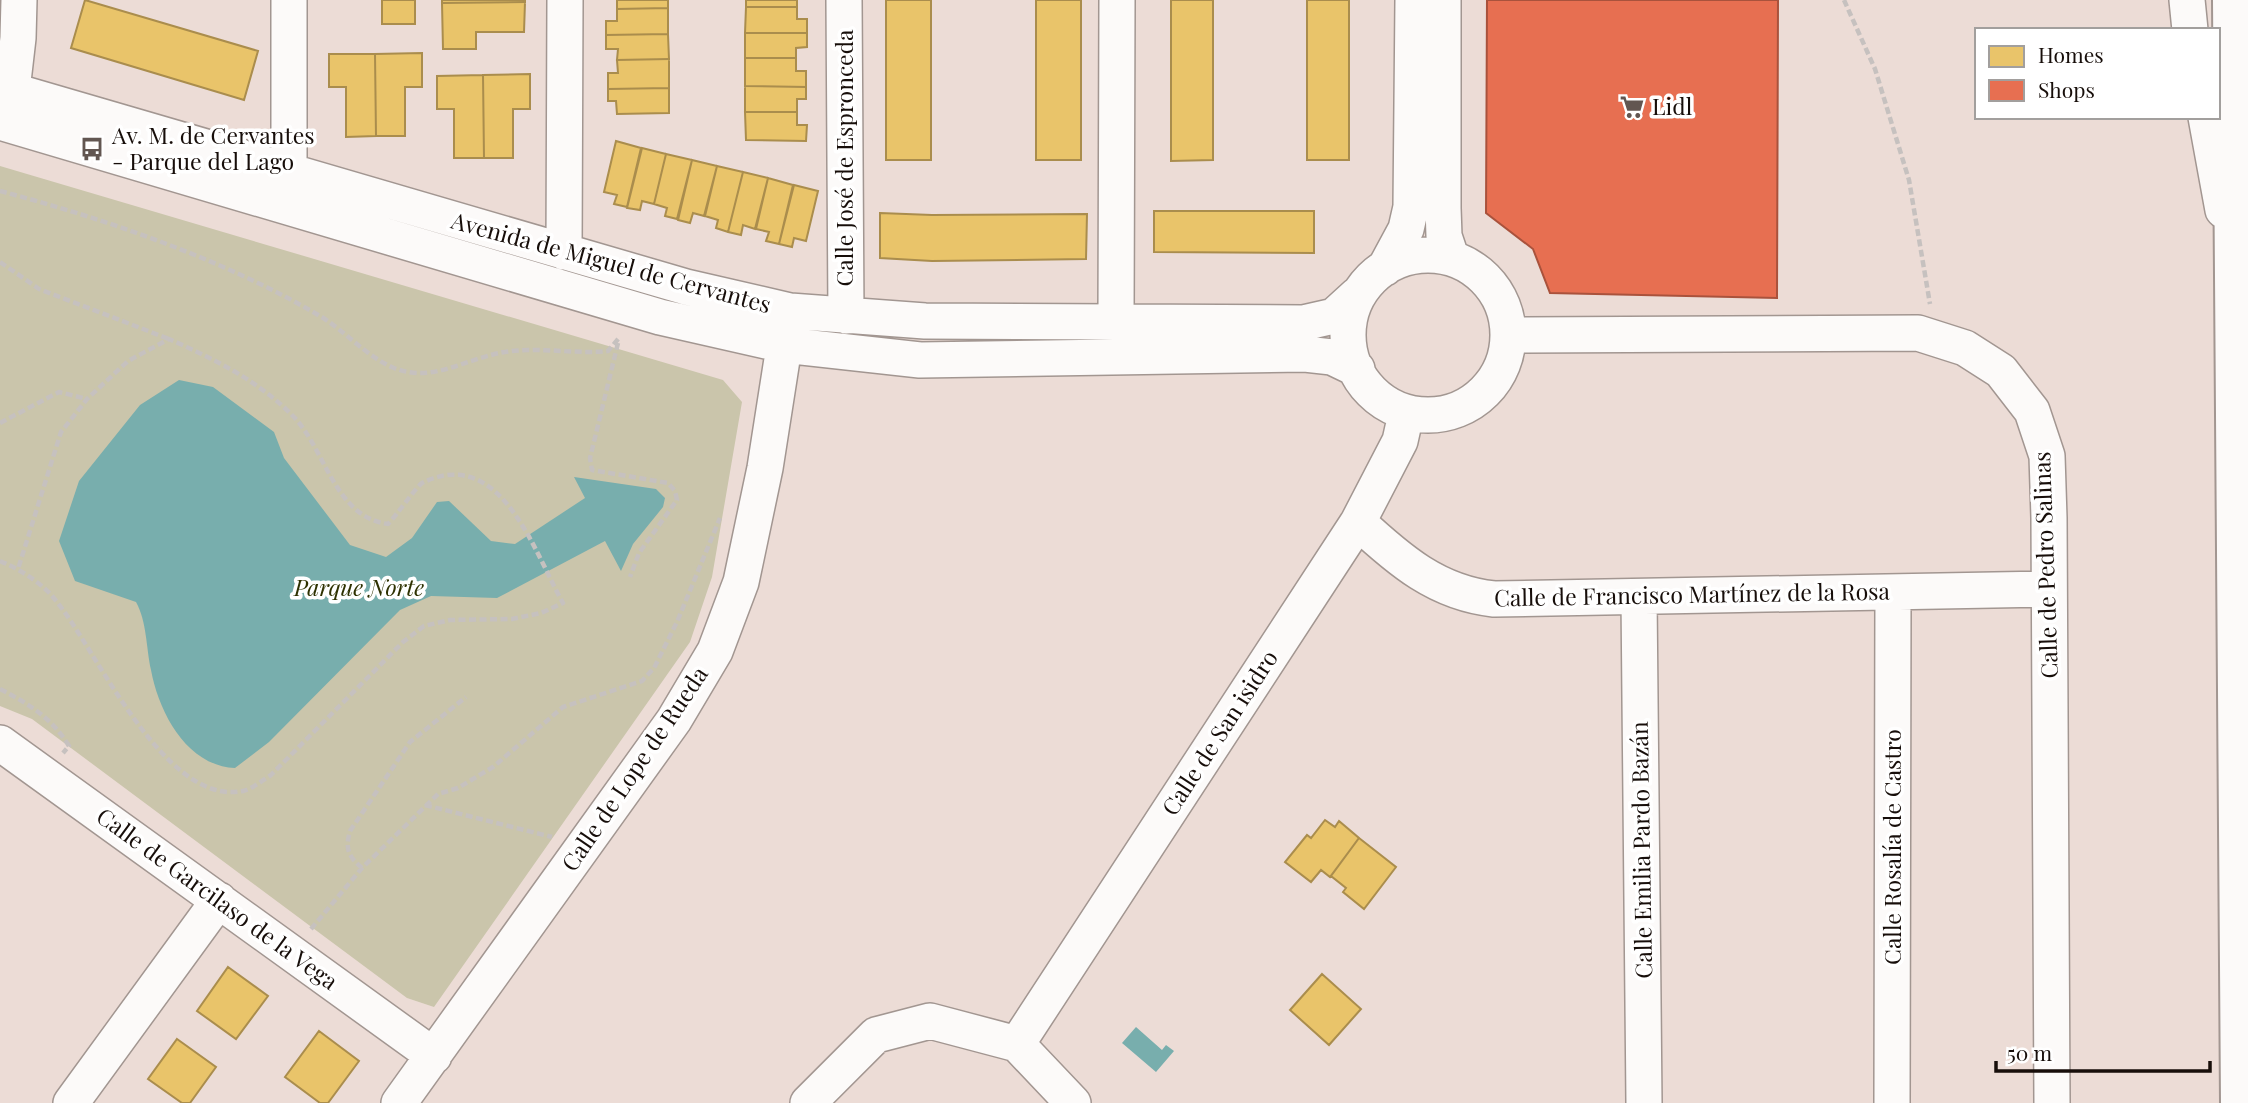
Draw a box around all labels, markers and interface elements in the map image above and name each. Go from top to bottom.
legend [1975,28,2220,119]
street label: Calle José de Espronceda [828,29,859,287]
text: Homes [2038,40,2104,68]
text: Shops [2038,75,2095,103]
place label: Lidl [1652,90,1693,121]
supermarket icon: Lidl [1618,93,1646,121]
place label: Av. M. de Cervantes - Parque del Lago [111,119,315,176]
bus stop icon: Av. M. de Cervantes - Parque del Lago [78,135,106,163]
street label: Avenida de Miguel de Cervantes [447,204,775,319]
street label: Calle de Pedro Salinas [2025,451,2064,679]
park label: Parque Norte [293,571,424,602]
street label: Calle de Francisco Martínez de la Rosa [1494,575,1891,612]
street label: Calle de San isidro [1154,644,1284,821]
street label: Calle de Lope de Rueda [554,659,714,877]
street label: Calle Emilia Pardo Bazán [1623,721,1658,979]
street label: Calle Rosalía de Castro [1876,729,1907,965]
street label: Calle de Garcilaso de la Vega [91,800,345,996]
scale bar [1996,1030,2210,1074]
text: 50 m [2007,1038,2053,1066]

